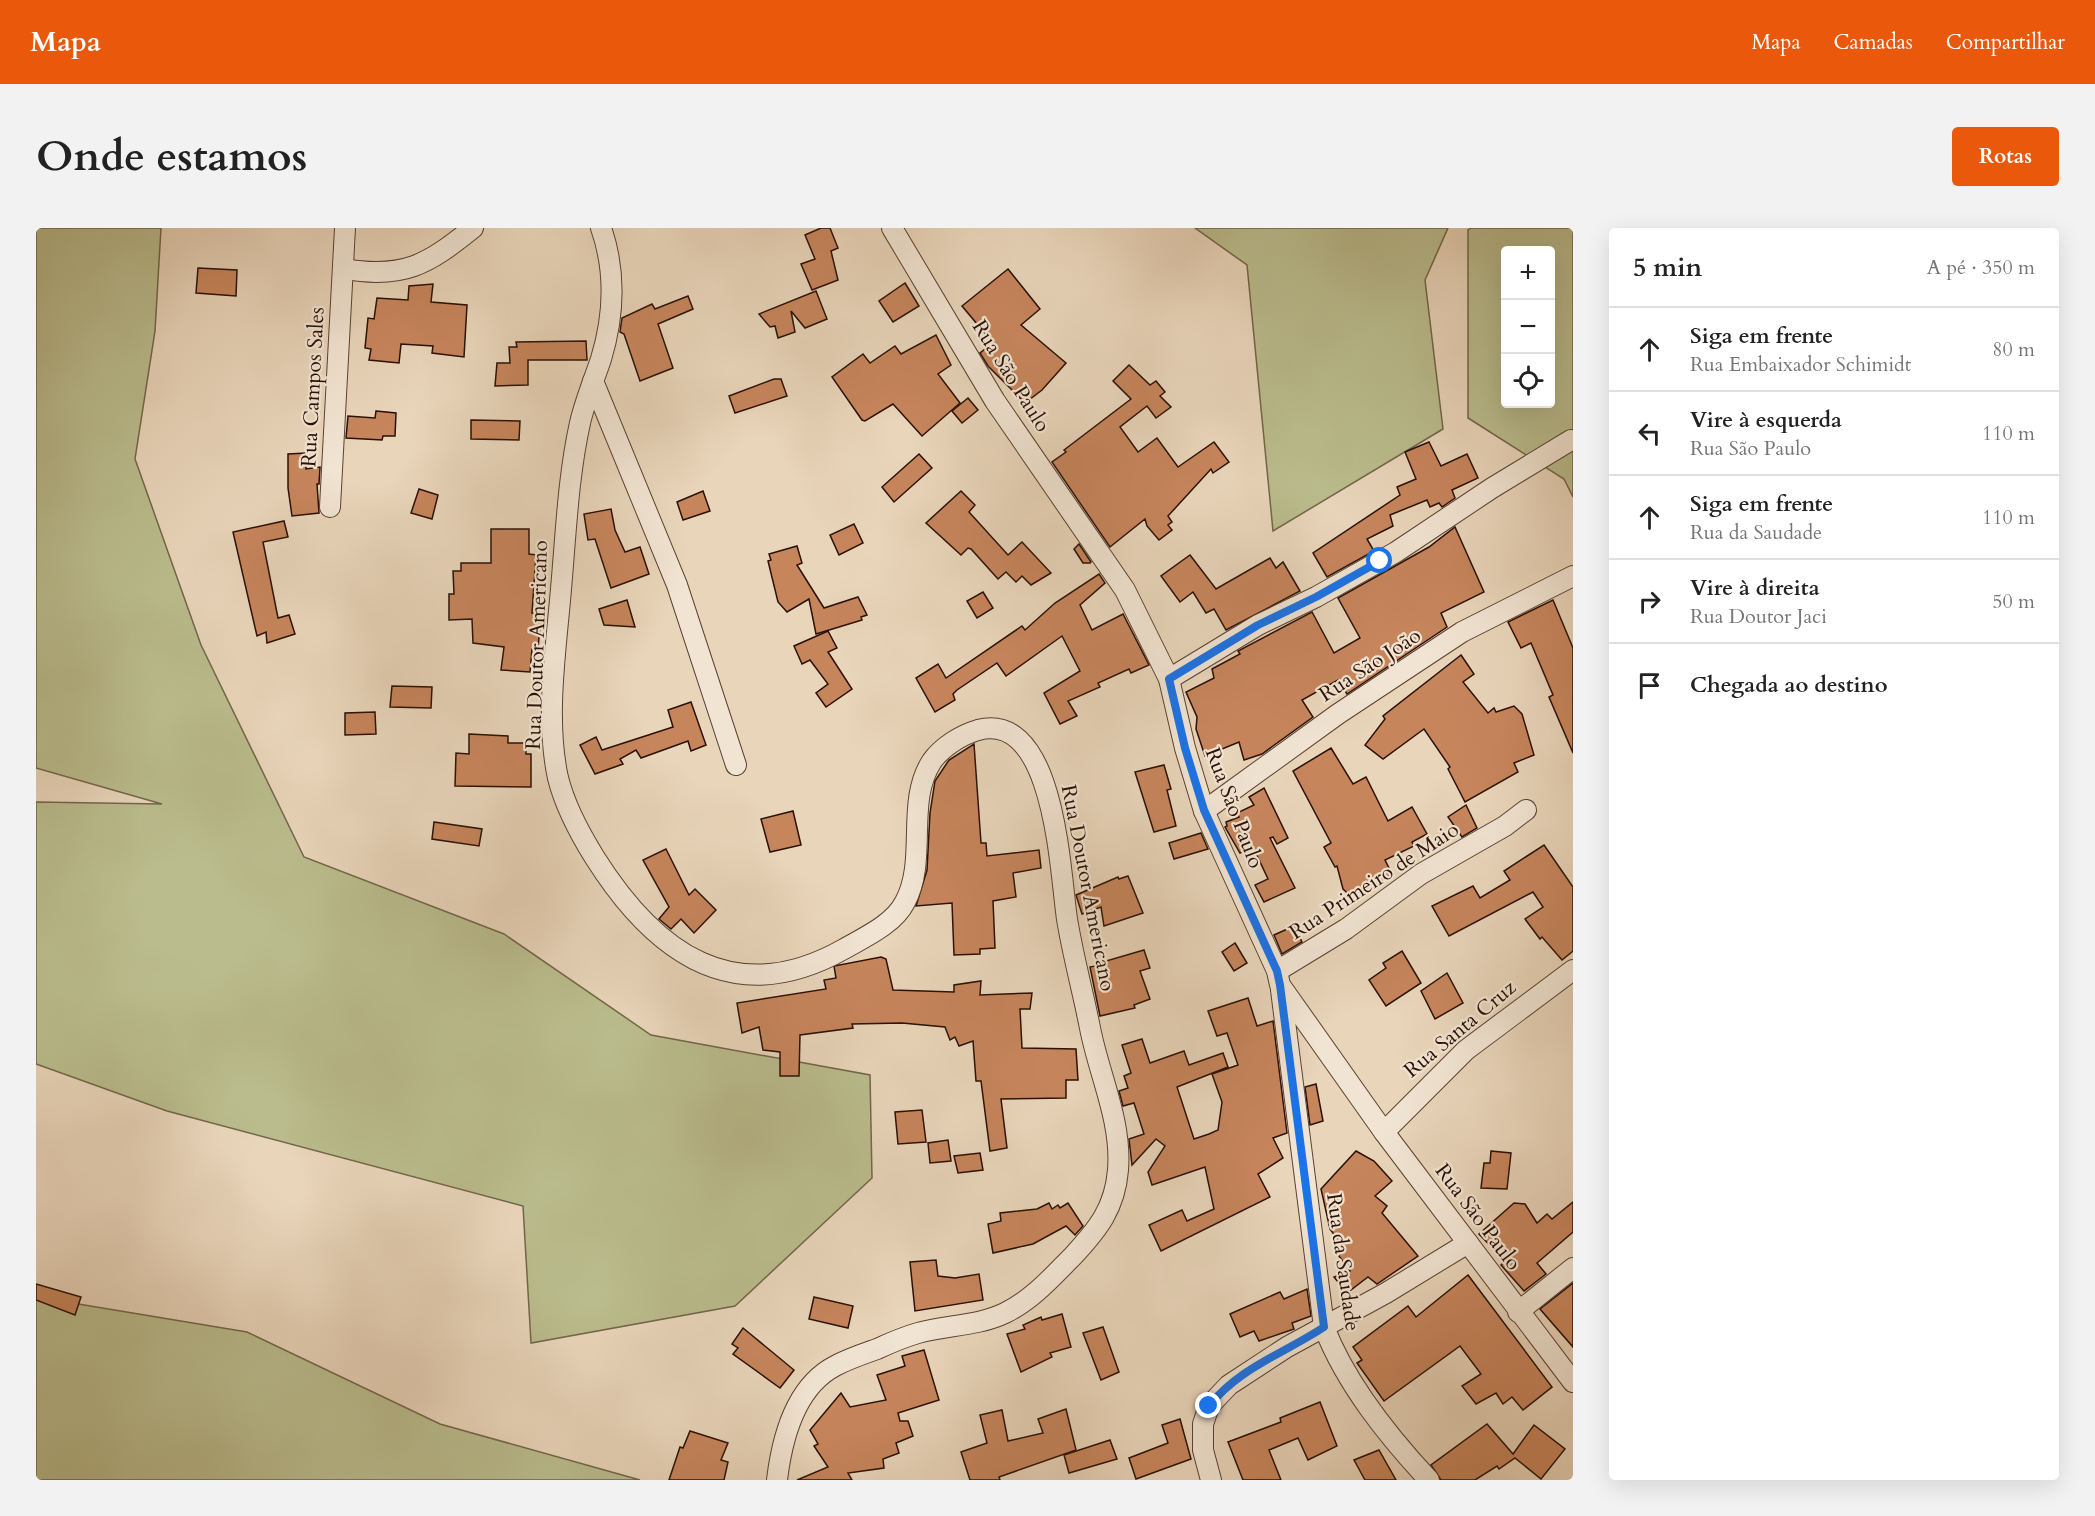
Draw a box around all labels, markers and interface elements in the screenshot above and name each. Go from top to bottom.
text: Mapa [30,23,101,61]
text: Mapa [1751,28,1801,57]
text: Camadas [1834,28,1913,57]
text: Compartilhar [1946,28,2065,57]
button: Rotas [1952,127,2059,186]
text: Onde estamos [36,128,307,185]
map controls [1501,246,1555,408]
button: + [1501,246,1555,300]
text: 5 min [1633,250,1702,285]
text: A pé · 350 m [1927,254,2035,281]
button: − [1501,300,1555,354]
street label: Rua Campos Sales [294,306,332,468]
street label: Rua São Paulo [965,314,1057,438]
text: Siga em frente [1690,321,1833,351]
icon: ahead [1633,333,1666,366]
text: 80 m [1992,336,2035,363]
text: Rua Embaixador Schimidt [1690,351,1911,378]
button: locate [1501,354,1555,408]
text: Vire à esquerda [1690,405,1842,435]
icon: left [1633,417,1666,450]
text: 110 m [1982,420,2035,447]
text: Rua São Paulo [1690,435,1811,462]
text: Siga em frente [1690,489,1833,519]
icon: ahead [1633,501,1666,534]
text: 110 m [1982,504,2035,531]
text: Rua da Saudade [1690,519,1822,546]
street label: Rua Doutor Americano [519,540,555,750]
route start [1366,547,1392,573]
text: Vire à direita [1690,573,1820,603]
icon: right [1633,585,1666,618]
text: 50 m [1992,588,2035,615]
text: Rua Doutor Jaci [1690,603,1827,630]
street label: Rua São João [1313,621,1427,709]
icon: arrive [1633,669,1666,702]
text: Chegada ao destino [1690,670,1888,700]
street label: Rua São Paulo [1198,743,1270,873]
street label: Rua Doutor Americano [1054,782,1122,994]
street label: Rua Primeiro de Maio [1283,815,1465,947]
street label: Rua Santa Cruz [1398,973,1523,1085]
street label: Rua São Paulo [1428,1157,1528,1277]
street label: Rua da Saudade [1319,1191,1367,1333]
route end [1195,1392,1221,1418]

